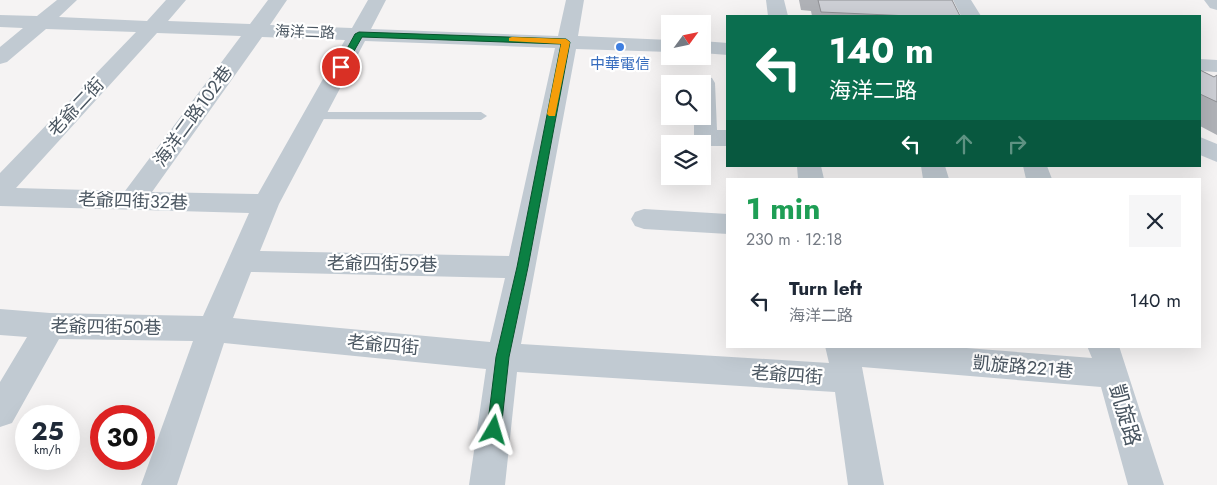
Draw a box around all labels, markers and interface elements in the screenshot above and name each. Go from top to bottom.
north arrow [661,15,711,65]
map controls [661,15,711,185]
street label: 海洋二路 [275,20,335,44]
text: 140 m [829,26,934,76]
icon: left [746,35,811,100]
marker: 中華電信 [614,41,626,53]
pin [320,46,362,88]
icon: arrive [327,53,355,81]
place label: 中華電信 [590,53,650,75]
street label: 海洋二路102巷 [147,60,239,172]
street label: 老爺二街 [42,72,110,142]
text: 海洋二路 [829,74,917,106]
button: search [661,75,711,125]
icon: left [897,130,925,158]
icon: ahead [950,130,978,158]
icon: right [1003,130,1031,158]
button: layers [661,135,711,185]
street label: 老爺四街32巷 [78,186,188,216]
text: 1 min [746,187,820,230]
button: close [1129,195,1181,247]
text: 230 m · 12:18 [746,228,842,251]
street label: 老爺四街59巷 [327,250,437,278]
text: Turn left [789,275,862,302]
icon: left [746,287,774,315]
text: 140 m [1129,287,1181,314]
text: 海洋二路 [789,304,853,327]
street label: 老爺四街50巷 [50,313,162,341]
street label: 老爺四街 [346,329,420,361]
street label: 凱旋路221巷 [972,350,1074,384]
street label: 老爺四街 [750,360,824,390]
street label: 凱旋路 [1102,381,1148,449]
position arrow [467,403,519,455]
speed limit sign: 30 [90,405,155,470]
text: 25 [31,413,64,449]
text: km/h [34,441,61,459]

